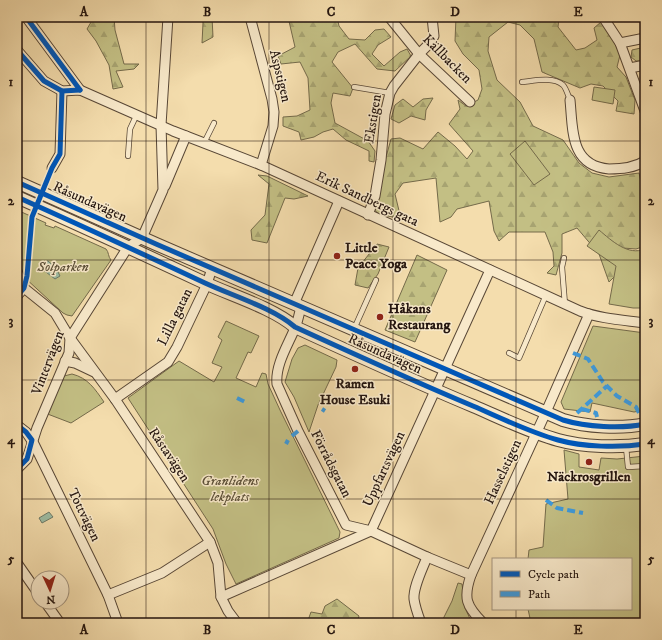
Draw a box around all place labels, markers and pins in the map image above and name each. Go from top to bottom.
place label: Little Peace Yoga [345,239,408,273]
marker: Little Peace Yoga [332,251,342,261]
place label: Håkans Restaurang [388,300,451,334]
marker: Håkans Restaurang [375,312,385,322]
marker: Ramen House Esuki [350,364,360,374]
place label: Ramen House Esuki [320,375,391,409]
marker: Näckrosgrillen [584,457,594,467]
place label: Näckrosgrillen [547,468,632,486]

